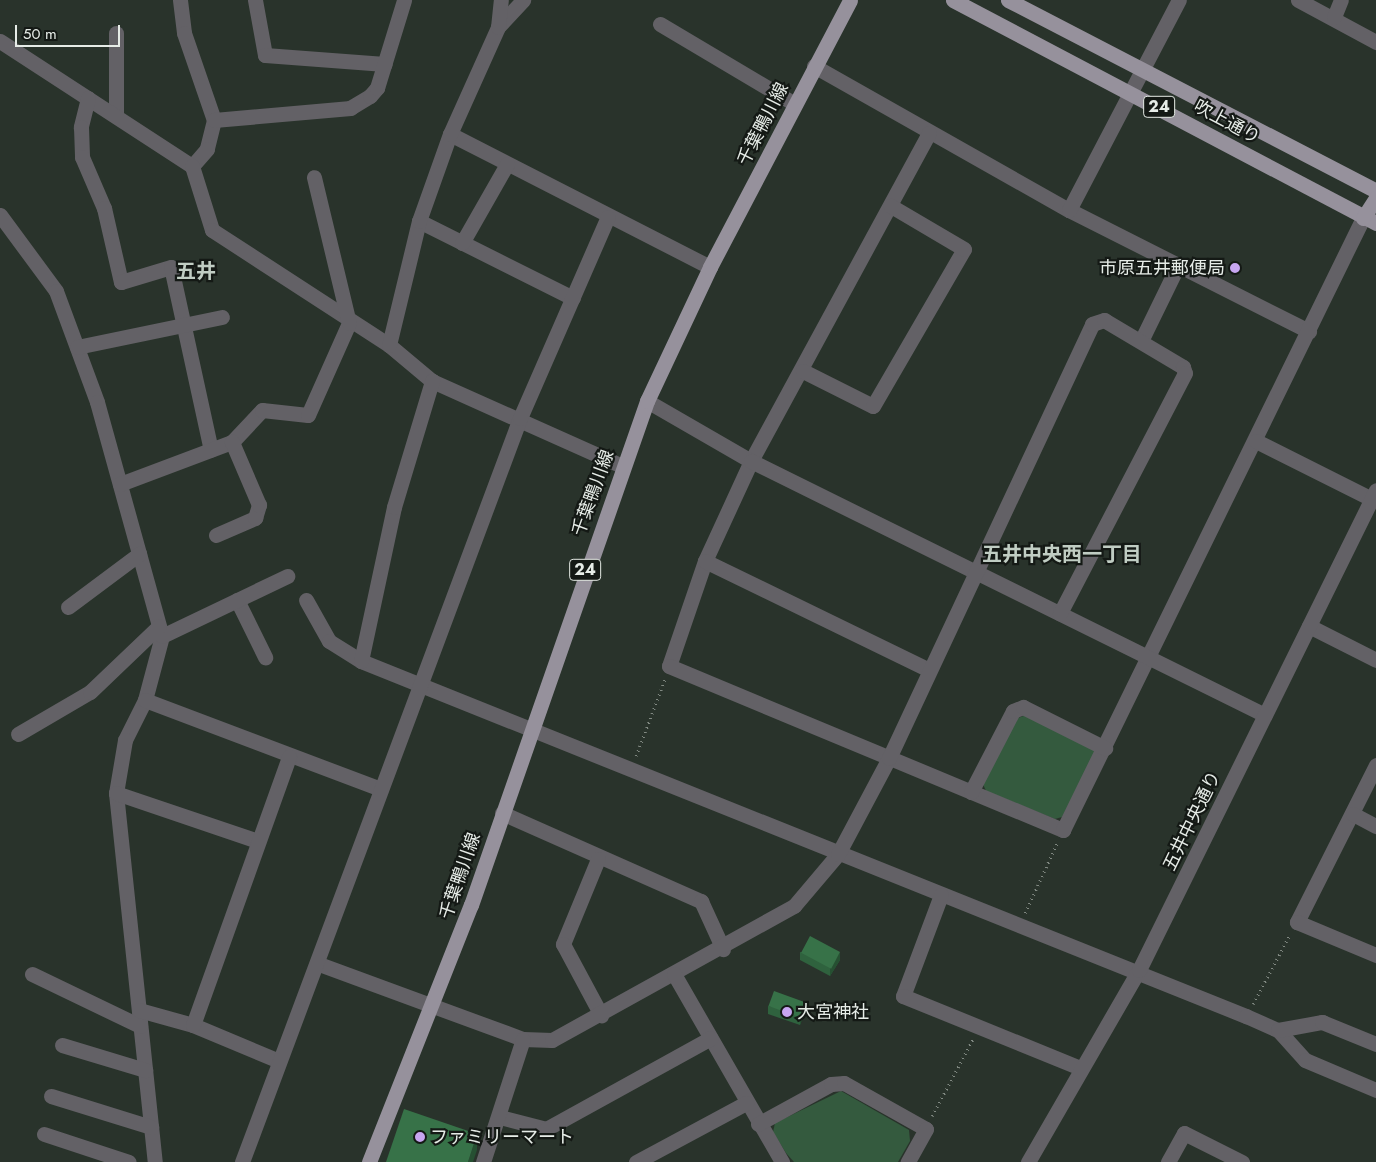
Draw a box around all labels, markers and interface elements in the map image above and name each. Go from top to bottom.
scale bar [18,15,122,47]
text: 50 m [23,23,57,45]
street label: 千葉鴨川線 [733,79,793,169]
road number: 24 [1143,94,1175,120]
street label: 吹上通り [1190,96,1264,148]
place label: 市原五井郵便局 [1099,257,1225,279]
district label: 五井 [176,259,216,283]
marker: 市原五井郵便局 [1229,262,1241,274]
street label: 千葉鴨川線 [567,447,619,539]
district label: 五井中央西一丁目 [982,542,1142,566]
road number: 24 [569,556,601,584]
street label: 五井中央通り [1159,768,1225,874]
street label: 千葉鴨川線 [435,830,485,922]
place label: 大宮神社 [797,1001,869,1023]
marker: 大宮神社 [781,1006,793,1018]
place label: ファミリーマート [430,1126,574,1148]
marker: ファミリーマート [414,1131,426,1143]

